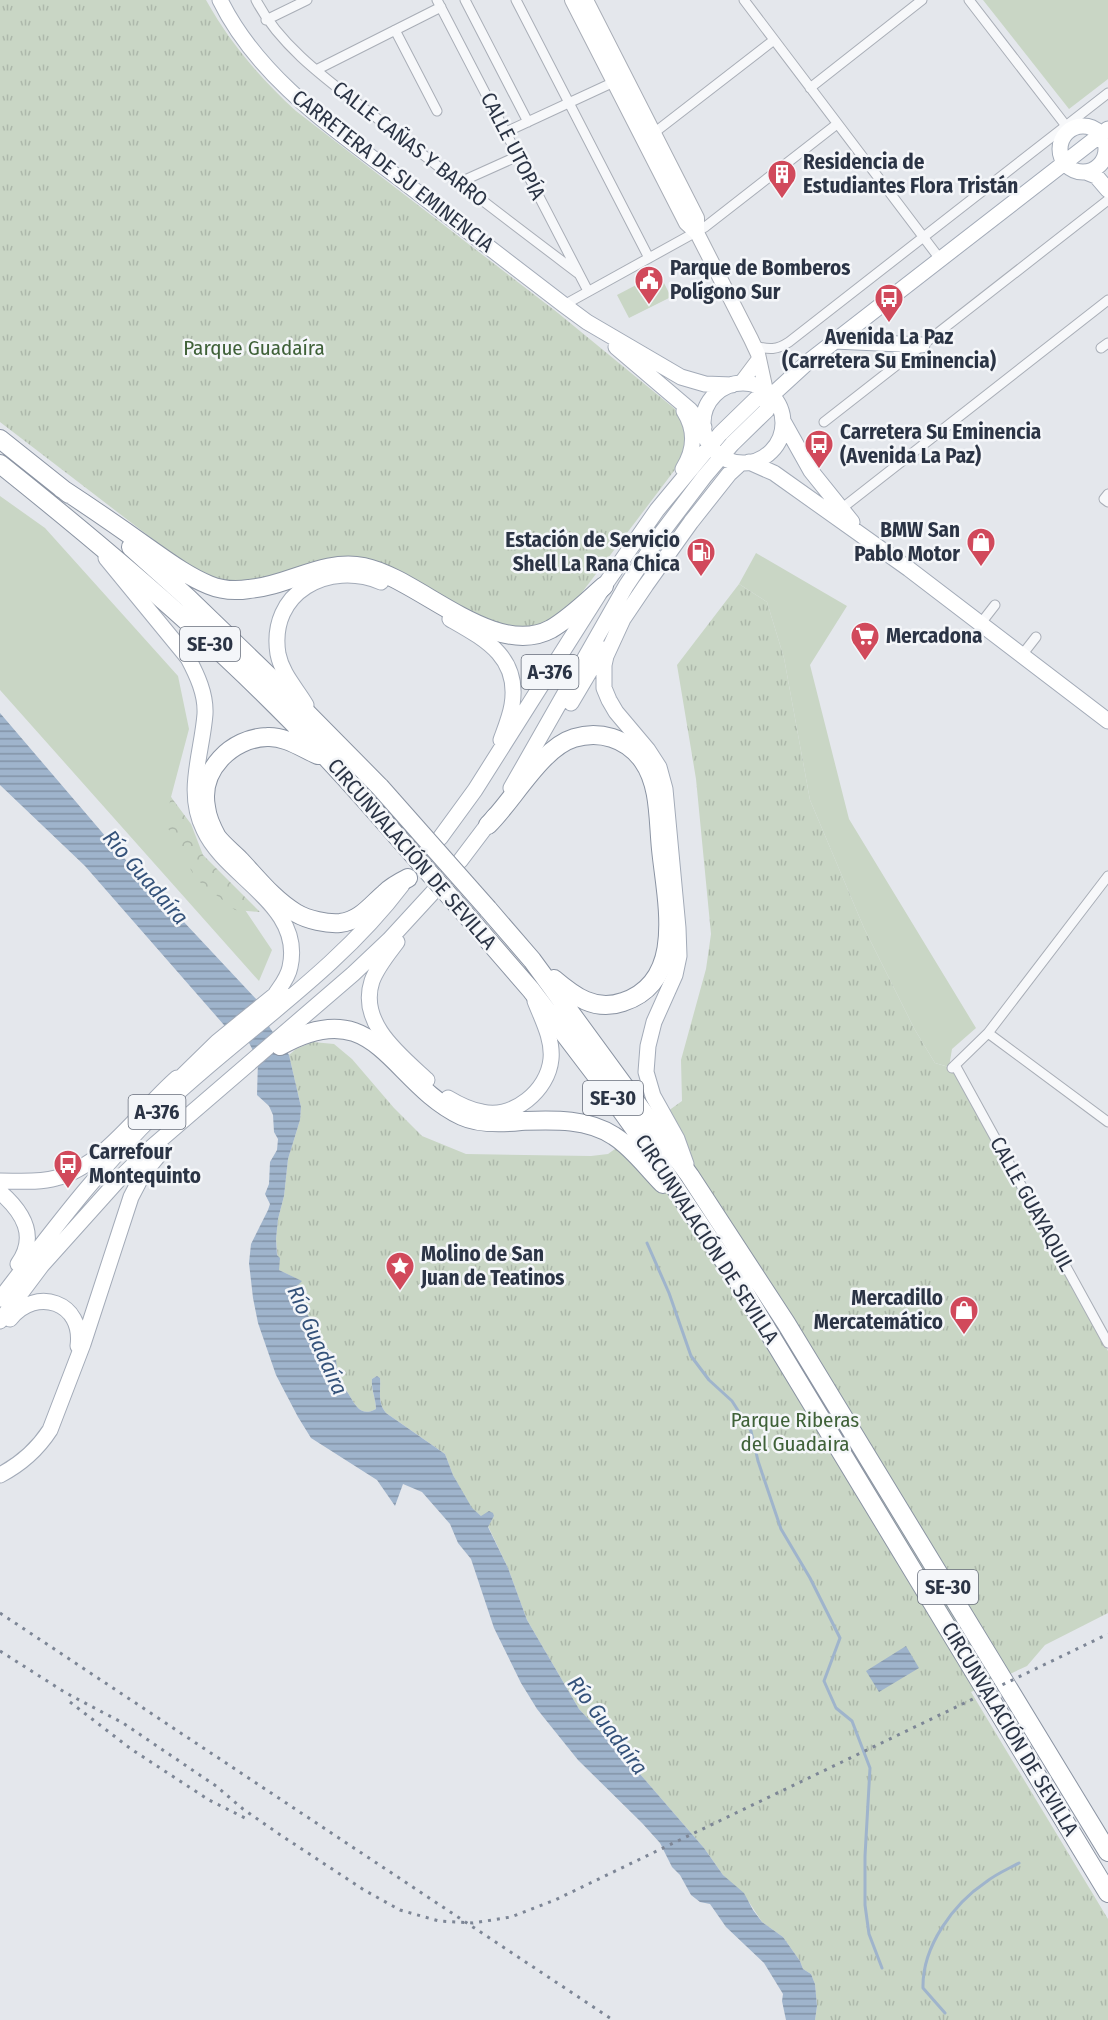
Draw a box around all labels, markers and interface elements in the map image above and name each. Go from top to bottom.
street label: CALLE CAÑAS Y BARRO [327,75,493,213]
street label: CARRETERA DE SU EMINENCIA [287,84,499,258]
street label: CALLE UTOPÍA [475,88,551,204]
place label: Residencia de Estudiantes Flora Tristán [803,149,1018,199]
building icon: Residencia de Estudiantes Flora Tristán [766,158,798,200]
place label: Parque de Bomberos Polígono Sur [670,255,850,305]
public building icon: Parque de Bomberos Polígono Sur [633,264,665,306]
bus stop icon: Avenida La Paz (Carretera Su Eminencia) [873,282,905,324]
place label: Avenida La Paz (Carretera Su Eminencia) [782,324,996,374]
park label: Parque Guadaíra [183,335,325,361]
place label: Carretera Su Eminencia (Avenida La Paz) [840,419,1041,469]
bus stop icon: Carretera Su Eminencia (Avenida La Paz) [803,428,835,470]
place label: BMW San Pablo Motor [854,517,960,567]
shop icon: BMW San Pablo Motor [965,526,997,568]
place label: Estación de Servicio Shell La Rana Chica [505,527,680,577]
fuel station icon: Estación de Servicio Shell La Rana Chica [685,536,717,578]
supermarket icon: Mercadona [849,620,881,662]
place label: Mercadona [886,623,982,649]
road number: SE-30 [180,627,240,661]
road number: A-376 [522,655,578,689]
street label: CIRCUNVALACIÓN DE SEVILLA [322,753,502,955]
water label: Río Guadaíra [97,825,194,930]
road number: SE-30 [583,1081,643,1115]
road number: A-376 [128,1095,186,1129]
street label: CIRCUNVALACIÓN DE SEVILLA [629,1129,785,1349]
street label: CALLE GUAYAQUIL [984,1132,1080,1276]
place label: Carrefour Montequinto [89,1139,201,1189]
bus stop icon: Carrefour Montequinto [52,1148,84,1190]
place label: Molino de San Juan de Teatinos [420,1241,565,1291]
place icon: Molino de San Juan de Teatinos [384,1250,416,1292]
water label: Río Guadaíra [282,1281,354,1399]
place label: Mercadillo Mercatemático [814,1285,943,1335]
shop icon: Mercadillo Mercatemático [948,1294,980,1336]
park label: Parque Riberas del Guadaira [731,1407,859,1457]
road number: SE-30 [918,1570,978,1604]
street label: CIRCUNVALACIÓN DE SEVILLA [936,1617,1084,1841]
water label: Río Guadaíra [562,1671,653,1780]

